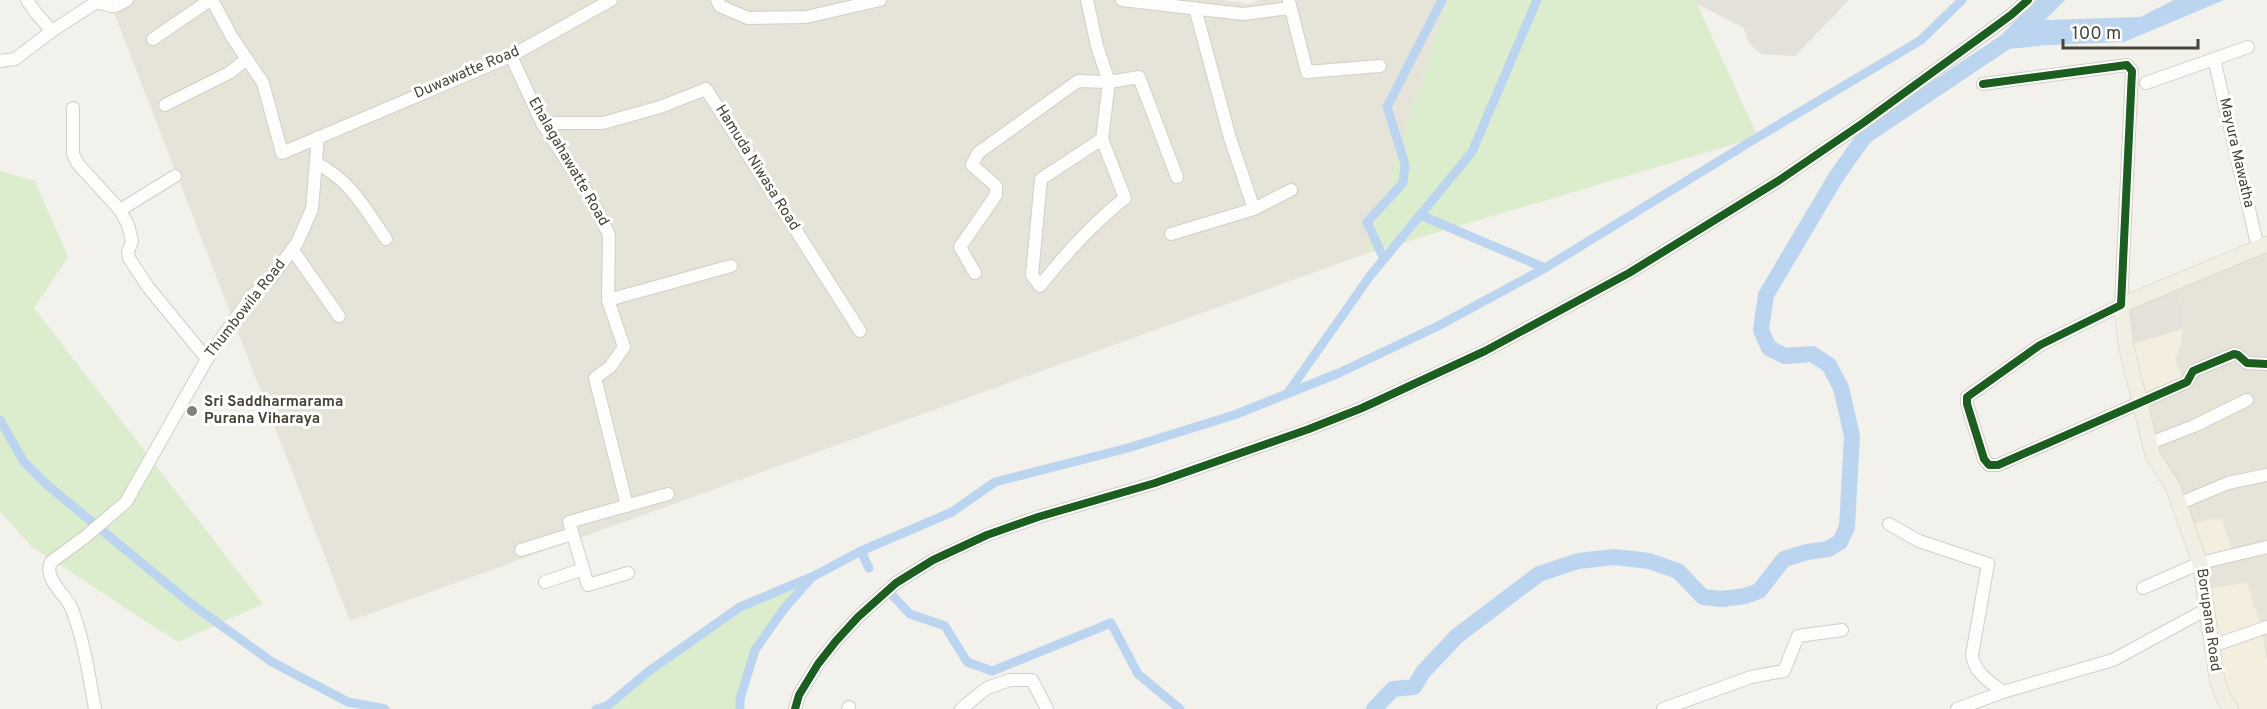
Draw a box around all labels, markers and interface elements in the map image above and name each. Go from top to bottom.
scale bar [2063,12,2198,50]
text: 100 m [2072,23,2121,46]
street label: Duwawatte Road [412,42,522,104]
street label: Ehalagahawatte Road [523,94,613,230]
street label: Mayura Mawatha [2214,96,2258,210]
street label: Hamuda Niwasa Road [711,101,803,235]
street label: Thumbowila Road [202,256,290,362]
place label: Sri Saddharmarama Purana Viharaya [204,393,343,429]
marker: Sri Saddharmarama Purana Viharaya [185,404,199,418]
street label: Borupana Road [2191,567,2225,673]

